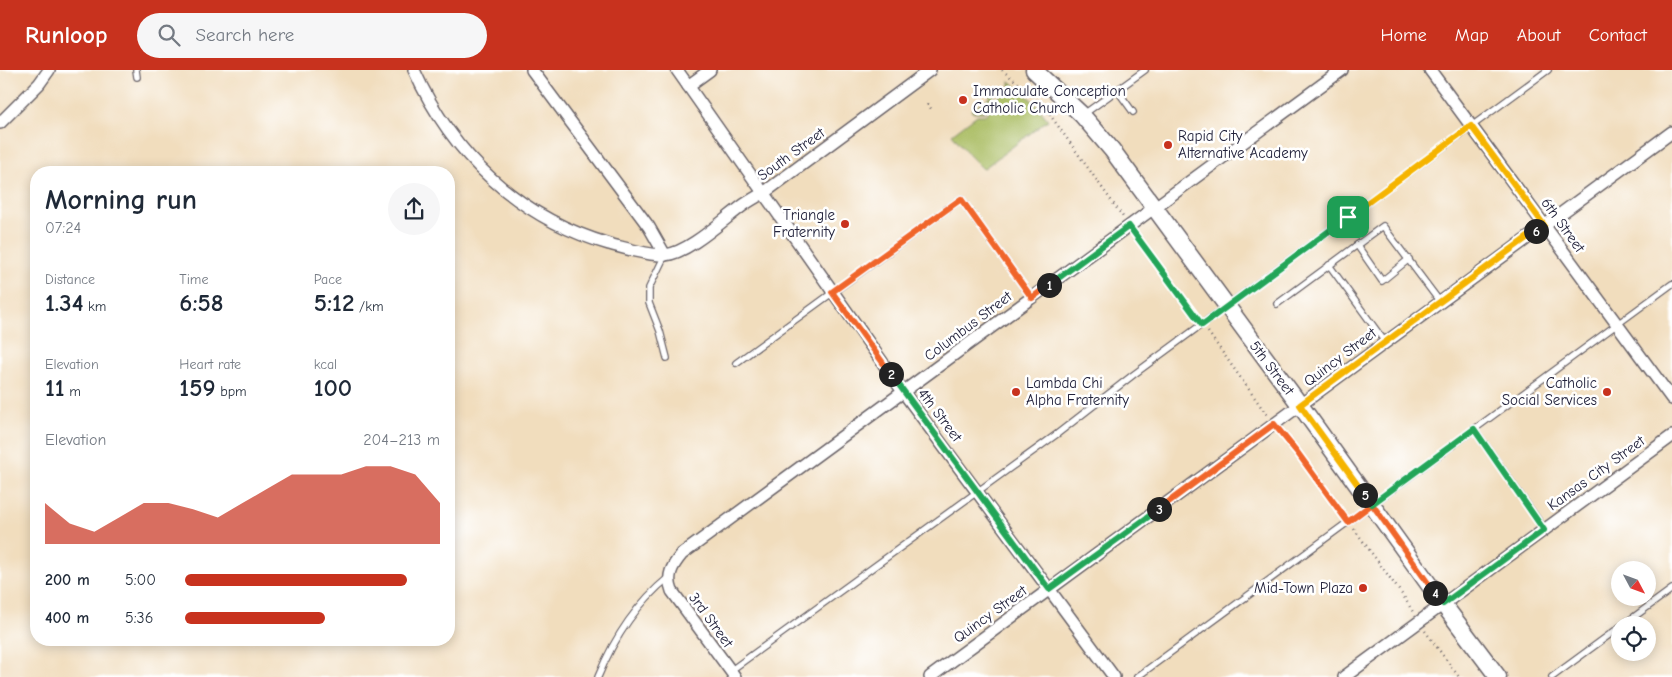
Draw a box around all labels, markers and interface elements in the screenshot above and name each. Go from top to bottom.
search box [137,13,487,58]
text: Runloop [25,21,107,49]
icon: search [155,21,183,49]
text: Search here [195,24,294,46]
text: Home [1380,25,1427,46]
text: Map [1455,25,1489,46]
text: About [1517,25,1561,46]
text: Contact [1589,25,1647,46]
place label: Immaculate Conception Catholic Church [973,82,1126,117]
marker: Immaculate Conception Catholic Church [957,94,969,106]
street label: South Street [754,123,829,184]
place label: Rapid City Alternative Academy [1178,127,1308,162]
marker: Rapid City Alternative Academy [1162,139,1174,151]
button: share [388,183,440,235]
text: Morning run [45,184,197,216]
street label: 6th Street [1537,194,1589,256]
pin [1327,196,1369,238]
icon: arrive [1334,203,1362,231]
place label: Triangle Fraternity [773,206,835,241]
marker: Triangle Fraternity [839,218,851,230]
pin: 6 [1524,218,1548,244]
text: 07:24 [45,219,81,237]
text: Distance [45,271,95,288]
text: Time [179,271,208,288]
text: Pace [314,271,342,288]
pin: 1 [1036,272,1062,298]
text: 1 [1047,277,1052,294]
street label: Columbus Street [921,287,1016,365]
text: 1.34 [45,288,83,317]
text: 6:58 [179,288,224,317]
text: 5:12 [314,288,354,317]
text: km [83,298,106,315]
text: /km [354,298,384,315]
street label: Quincy Street [1300,323,1381,390]
street label: 5th Street [1246,337,1299,399]
text: Elevation [45,356,99,373]
text: Heart rate [179,356,241,373]
text: kcal [314,356,337,373]
pin: 2 [878,362,904,386]
text: 2 [888,366,895,383]
text: 11 [45,373,65,402]
text: 159 [179,373,216,402]
text: 100 [314,373,352,402]
place label: Lambda Chi Alpha Fraternity [1026,374,1129,409]
place label: Catholic Social Services [1502,374,1597,409]
text: m [65,383,81,400]
text: bpm [216,383,247,400]
street label: 4th Street [914,385,966,446]
marker: Lambda Chi Alpha Fraternity [1010,386,1022,398]
marker: Catholic Social Services [1601,386,1613,398]
text: Elevation [45,431,106,449]
text: 204–213 m [363,431,440,449]
street label: Kansas City Street [1544,431,1649,514]
pin: 5 [1352,482,1378,508]
text: 5 [1362,487,1369,504]
pin: 3 [1146,496,1172,522]
text: 3 [1156,501,1163,518]
north arrow [1611,561,1656,606]
map controls [1611,561,1656,661]
text: 200 m [45,571,90,589]
text: 5:00 [125,571,156,589]
place label: Mid-Town Plaza [1254,579,1353,597]
pin: 4 [1422,580,1448,606]
street label: Quincy Street [950,581,1031,647]
marker: Mid-Town Plaza [1357,582,1369,594]
text: 4 [1432,585,1439,602]
street label: 3rd Street [685,589,737,652]
text: 400 m [45,609,89,627]
text: 5:36 [125,609,153,627]
button: locate [1611,616,1656,661]

